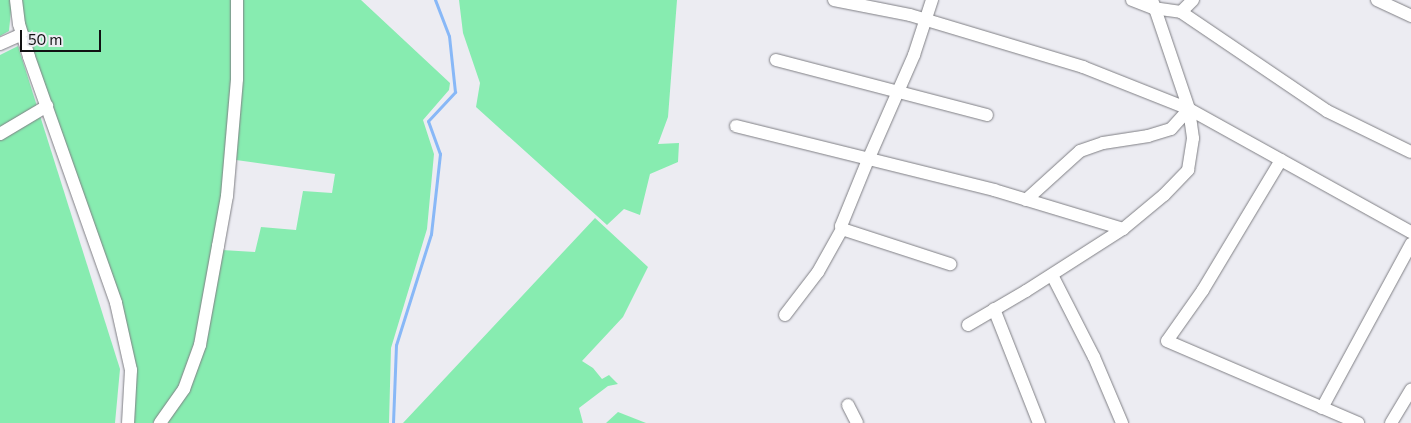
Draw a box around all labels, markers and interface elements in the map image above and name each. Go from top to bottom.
scale bar [22,20,104,52]
text: 50 m [28,30,62,48]

